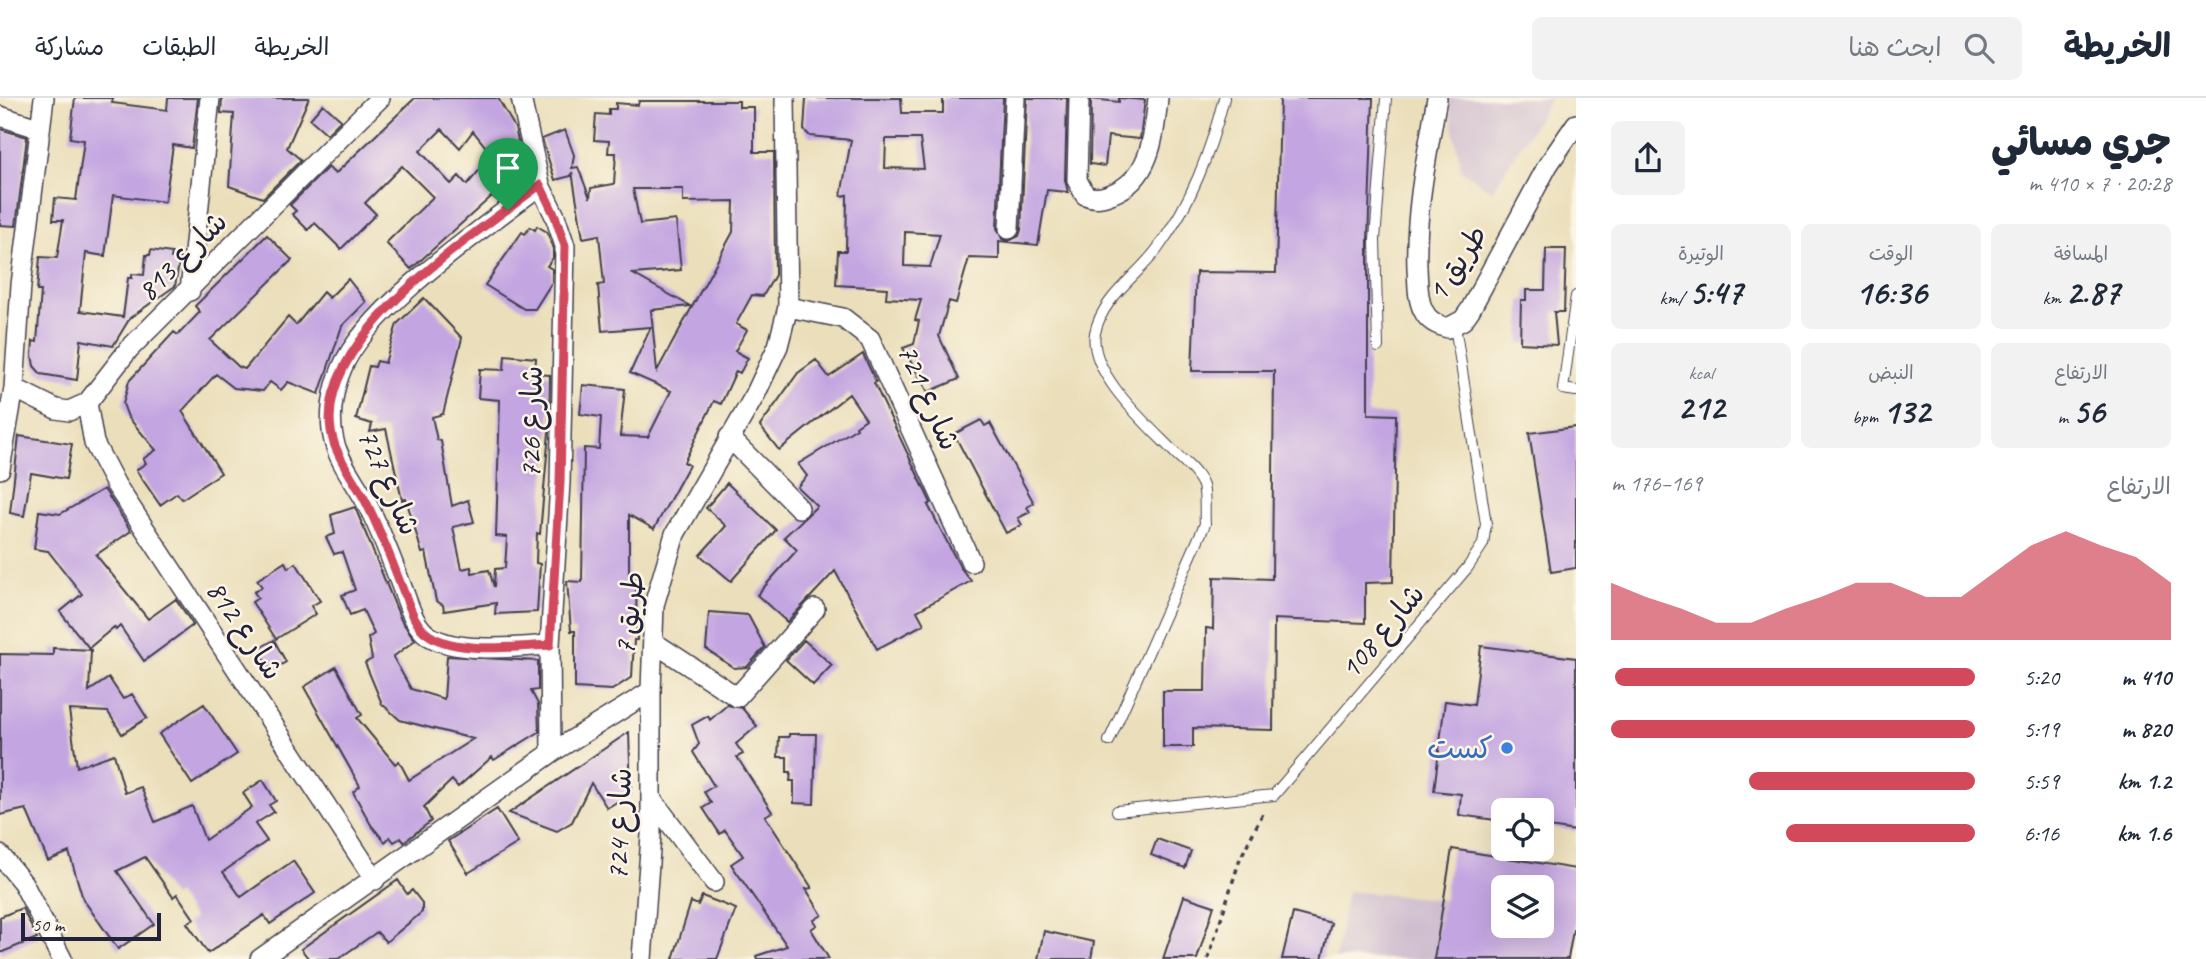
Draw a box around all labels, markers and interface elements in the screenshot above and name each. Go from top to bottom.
search box [1532,17,2022,80]
text: الخريطة [2064,25,2171,67]
icon: search [1960,29,1998,67]
text: ابحث هنا [1848,31,1942,64]
text: مشاركة [35,32,104,62]
text: الطبقات [142,32,217,62]
text: الخريطة [255,32,329,62]
text: جري مسائي [1991,119,2171,166]
button: share [1611,121,1685,195]
pin [478,138,538,210]
icon: arrive [489,149,527,187]
text: 20:28 · 7 × 410 m [2028,169,2171,198]
street label: شارع 813 [129,203,237,311]
street label: طريق 1 [1418,218,1496,308]
text: الوتيرة [1678,242,1724,266]
text: الوقت [1869,242,1913,266]
text: المسافة [2054,242,2108,266]
text: 5:47 [1689,270,1742,315]
text: 16:36 [1855,270,1927,315]
text: 2.87 [2066,270,2120,315]
text: /km [1660,286,1689,310]
text: km [2042,286,2066,310]
street label: شارع 721 [887,338,969,457]
text: kcal [1688,361,1714,385]
text: النبض [1868,361,1914,385]
text: الارتفاع [2054,361,2108,385]
street label: شارع 726 [511,365,553,479]
text: 212 [1677,385,1725,430]
text: 132 [1883,389,1930,434]
text: 56 [2073,389,2104,434]
text: bpm [1852,405,1883,429]
text: m [2058,405,2073,429]
street label: شارع 727 [347,423,429,542]
text: 169–176 m [1611,469,1702,498]
text: الارتفاع [2107,472,2171,501]
street label: 7 طريق [605,569,653,657]
street label: شارع 812 [196,573,292,688]
street label: شارع 108 [1331,576,1434,688]
text: 5:20 [2023,663,2059,692]
text: 410 m [2121,663,2171,692]
text: 5:19 [2023,715,2059,744]
text: 820 m [2121,715,2171,744]
place label: كست [1427,729,1493,767]
marker: كست [1499,740,1515,756]
street label: شارع 724 [598,767,642,881]
text: 5:59 [2023,767,2059,796]
text: 1.2 km [2117,767,2171,796]
map controls [1491,798,1554,938]
button: locate [1491,798,1554,861]
text: 6:16 [2023,819,2059,848]
text: 1.6 km [2117,819,2171,848]
button: layers [1491,875,1554,938]
scale bar [21,910,161,942]
text: 50 m [32,913,64,937]

